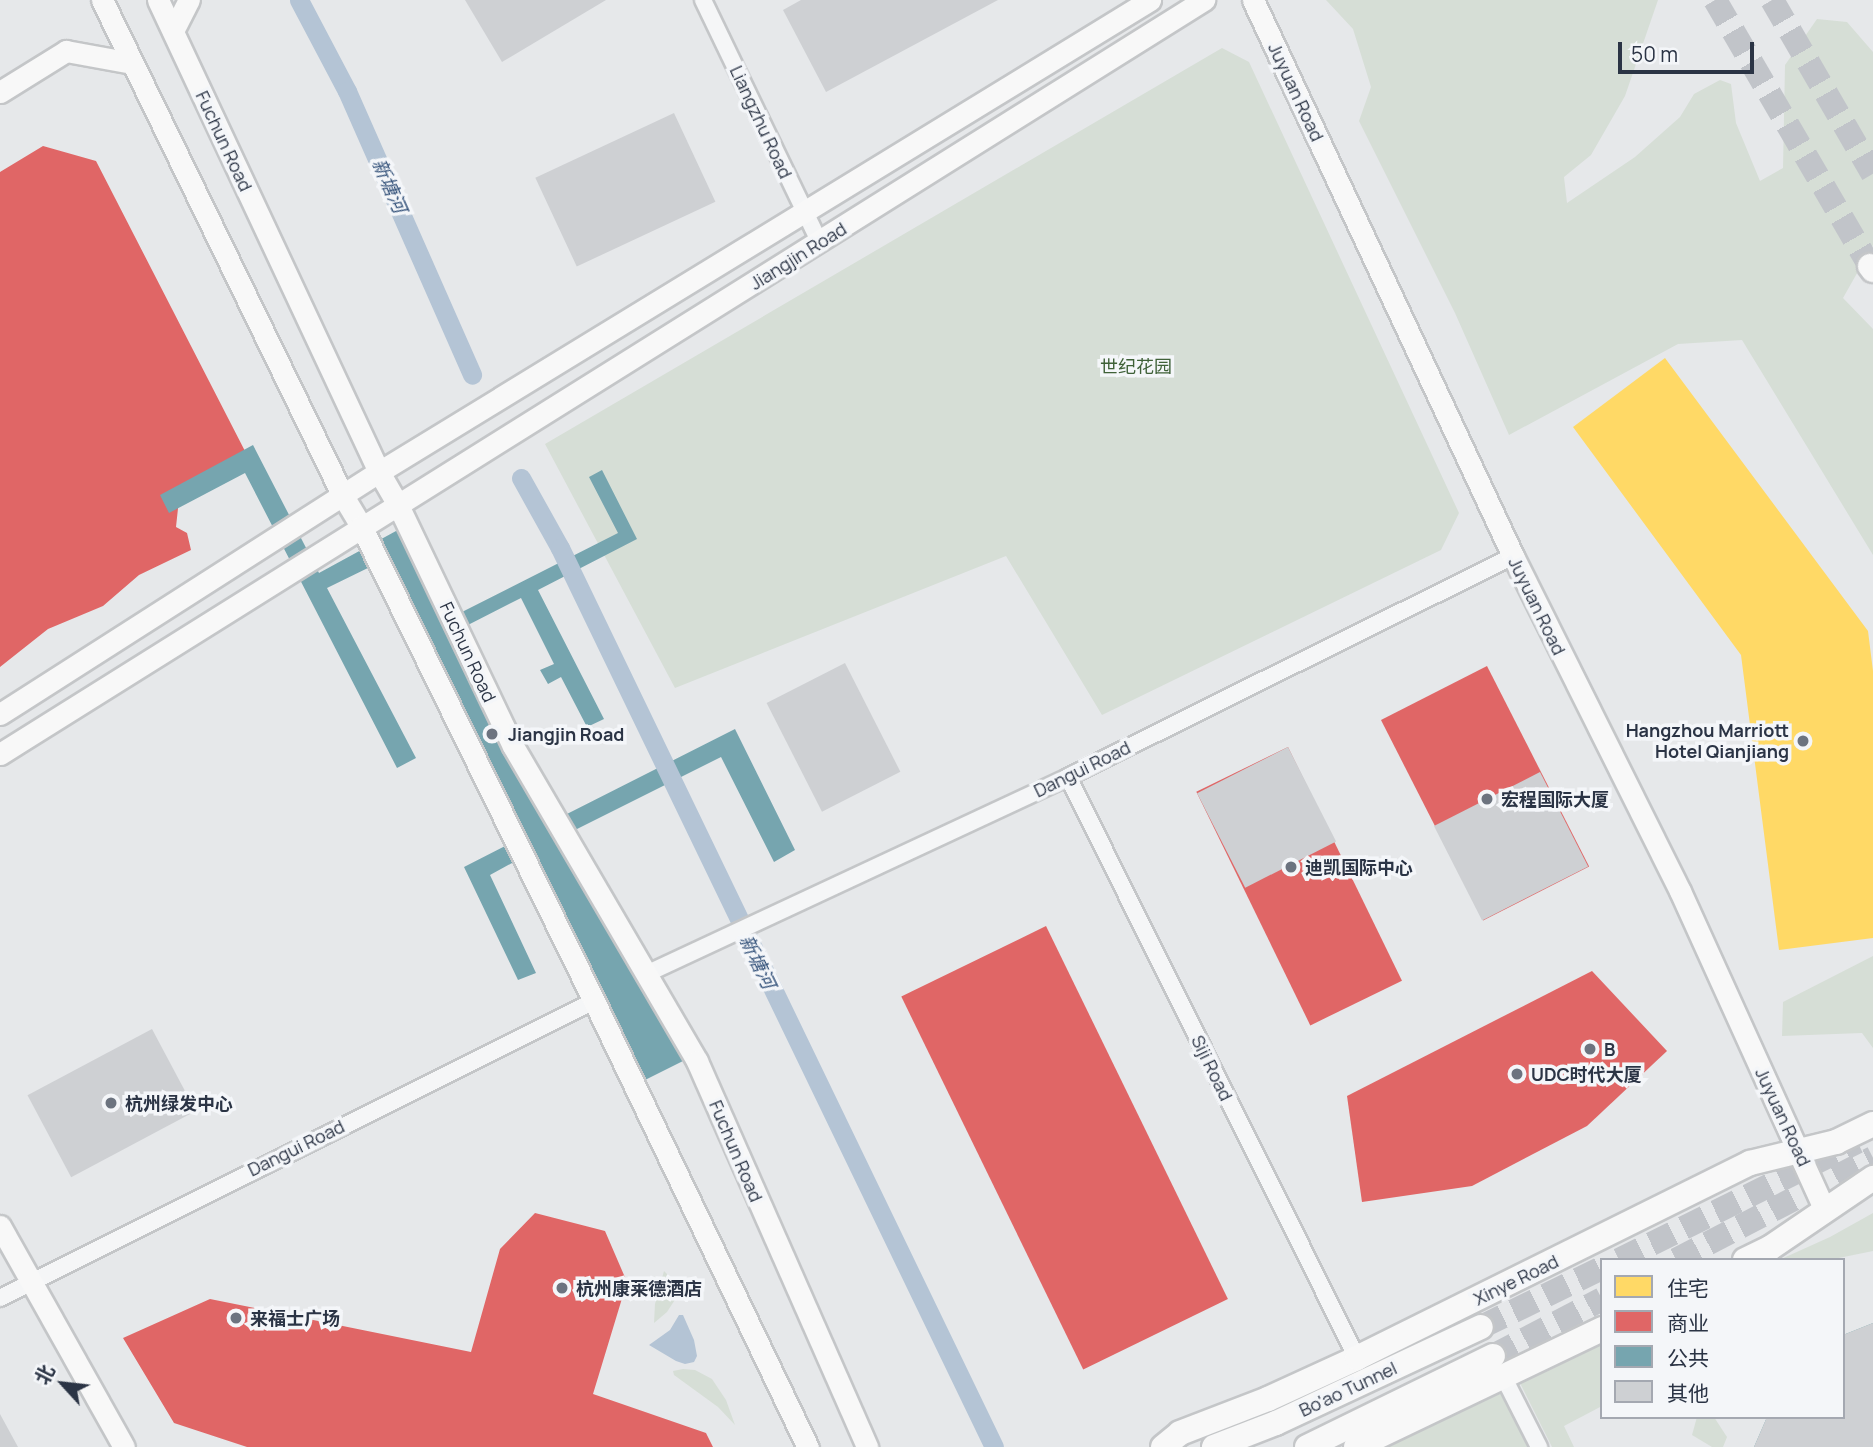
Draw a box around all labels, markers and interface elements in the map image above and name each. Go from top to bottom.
scale bar [1621,28,1758,72]
street label: Juyuan Road [1264,39,1328,145]
text: 50 m [1631,40,1678,68]
street label: Liangzhu Road [725,62,797,182]
street label: Fuchun Road [191,87,257,195]
water label: 新塘河 [367,155,411,217]
street label: Jiangjin Road [746,218,850,294]
park label: 世纪花园 [1100,355,1172,377]
street label: Juyuan Road [1504,554,1570,658]
street label: Fuchun Road [435,598,501,706]
place label: Hangzhou Marriott Hotel Qianjiang [1626,720,1789,762]
place label: Jiangjin Road [508,723,624,745]
marker: Jiangjin Road [482,724,502,744]
marker: Hangzhou Marriott Hotel Qianjiang [1795,733,1811,749]
street label: Dangui Road [1030,736,1134,802]
place label: 宏程国际大厦 [1501,788,1609,810]
marker: 宏程国际大厦 [1479,791,1495,807]
place label: 迪凯国际中心 [1305,856,1413,878]
marker: 迪凯国际中心 [1283,859,1299,875]
water label: 新塘河 [734,931,780,993]
street label: Siji Road [1187,1032,1237,1104]
place label: B [1604,1038,1615,1060]
marker: B [1582,1041,1598,1057]
place label: UDC时代大厦 [1531,1063,1642,1085]
street label: Juyuan Road [1751,1064,1815,1170]
marker: UDC时代大厦 [1509,1066,1525,1082]
place label: 杭州绿发中心 [125,1092,233,1114]
marker: 杭州绿发中心 [103,1095,119,1111]
street label: Fuchun Road [705,1097,767,1205]
street label: Dangui Road [244,1115,348,1181]
street label: Xinye Road [1470,1250,1562,1310]
legend [1600,1258,1845,1419]
text: 住宅 [1667,1274,1709,1302]
place label: 杭州康莱德酒店 [576,1277,702,1299]
marker: 杭州康莱德酒店 [554,1280,570,1296]
place label: 来福士广场 [250,1307,340,1329]
text: 商业 [1667,1309,1709,1337]
marker: 来福士广场 [228,1310,244,1326]
text: 公共 [1667,1344,1709,1372]
north arrow [28,1349,98,1419]
street label: Bo'ao Tunnel [1296,1357,1400,1421]
text: 北 [28,1360,60,1389]
text: 其他 [1667,1379,1709,1407]

